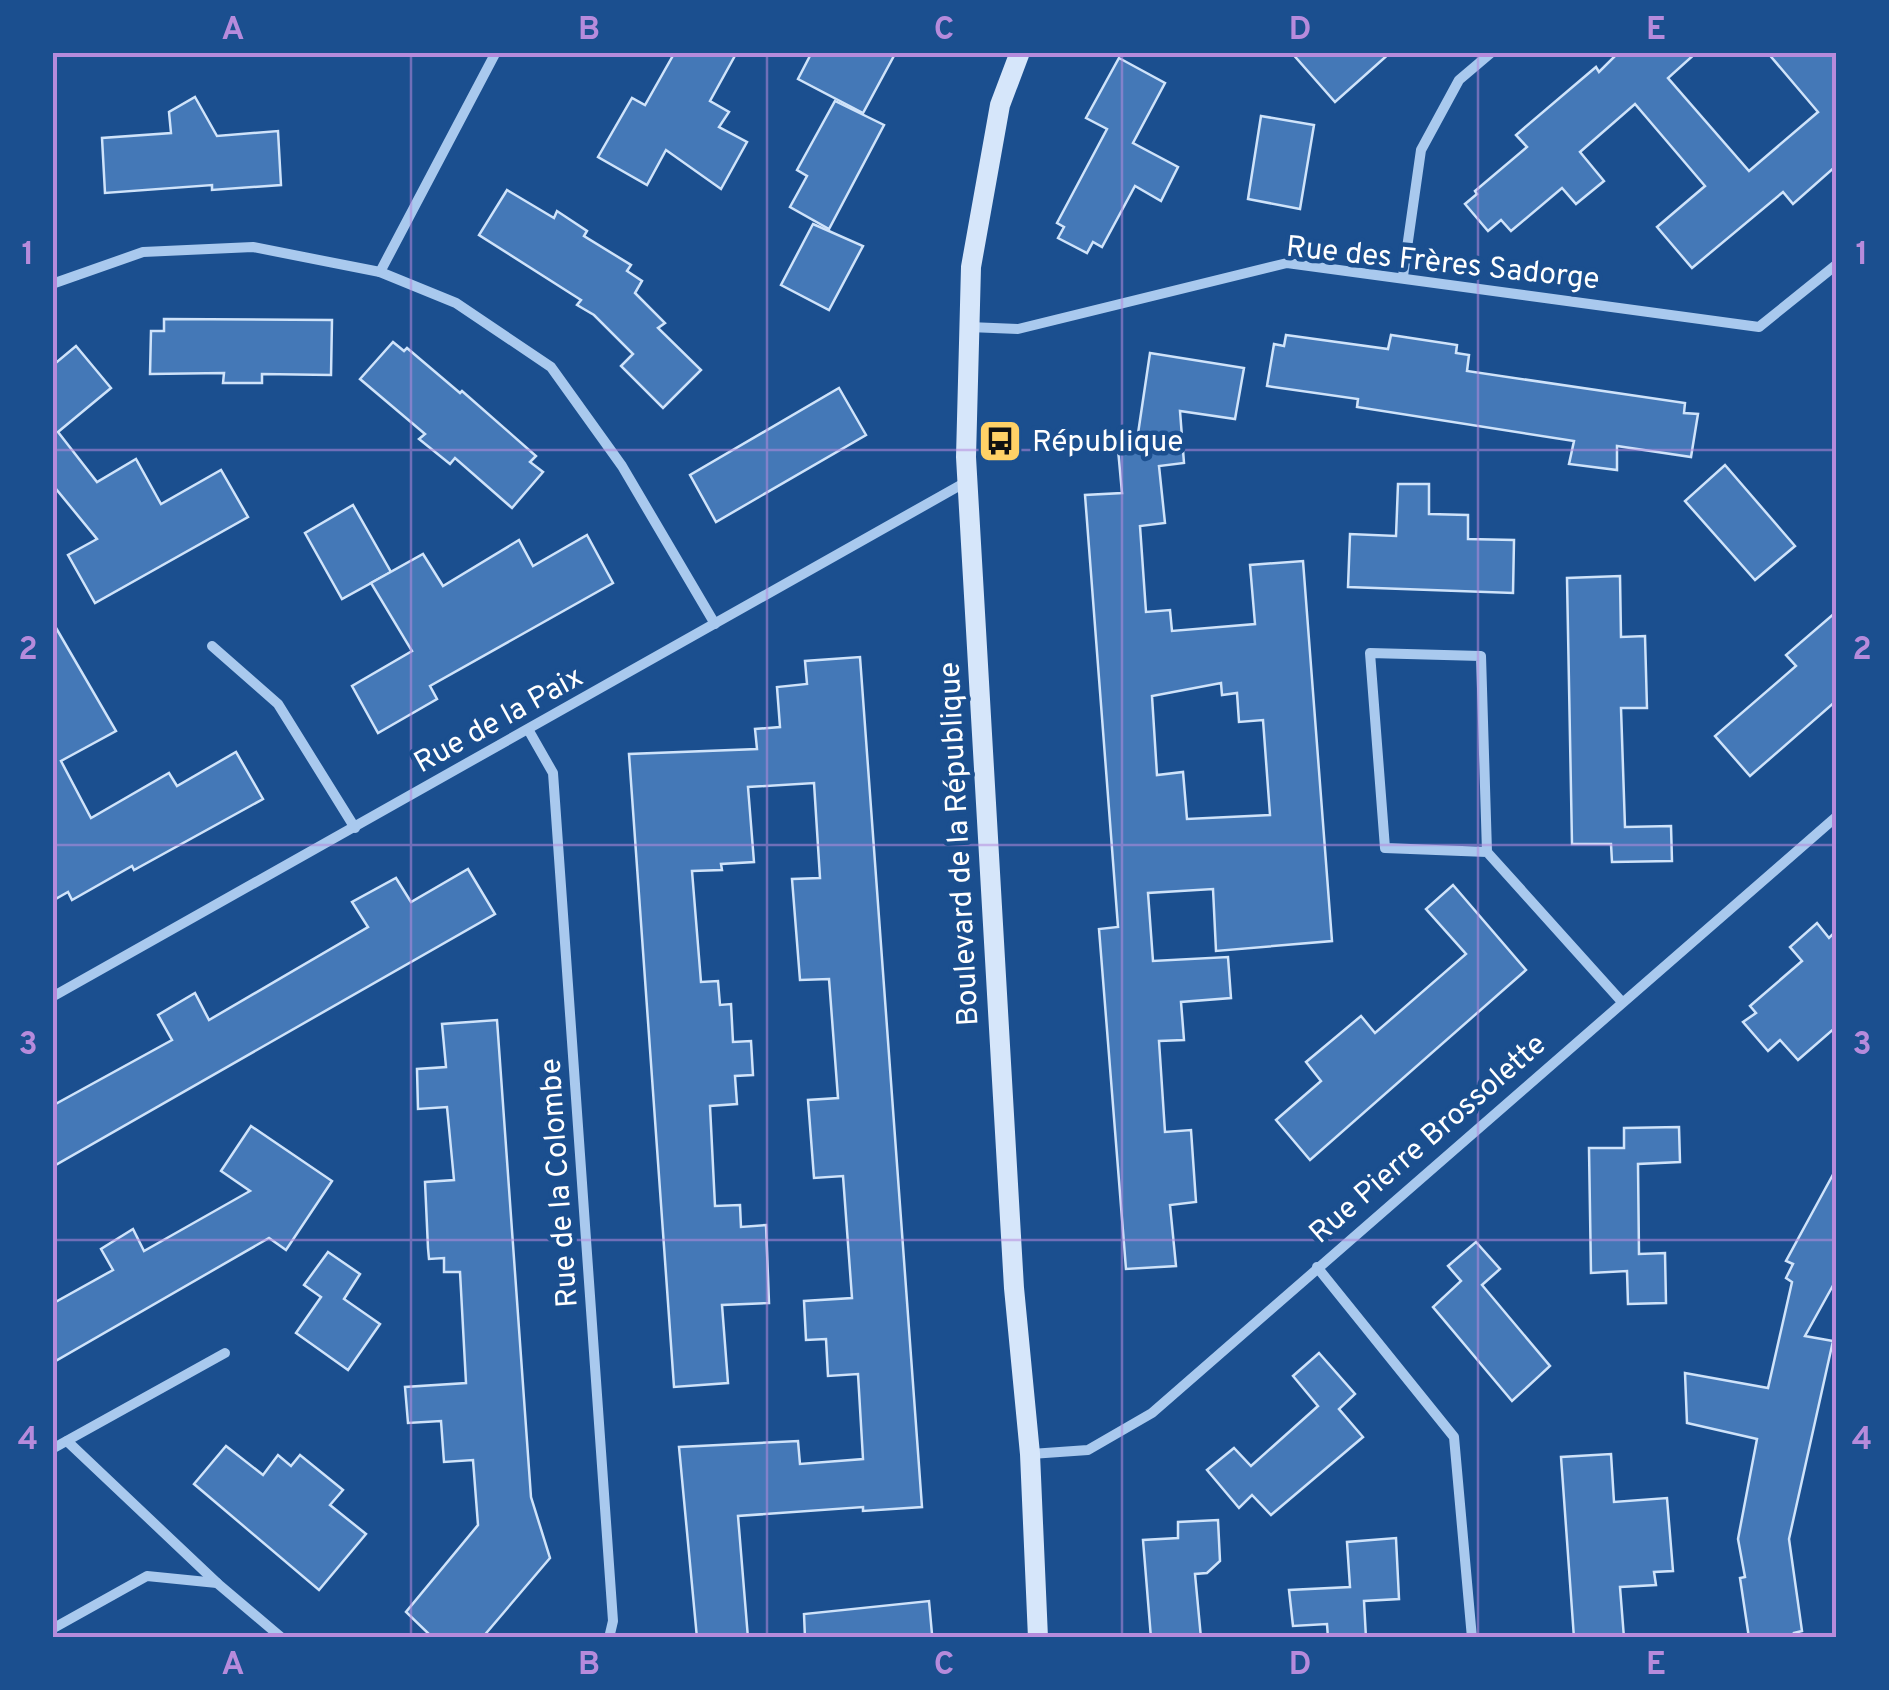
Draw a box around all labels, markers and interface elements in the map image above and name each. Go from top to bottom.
text: A [222,11,244,51]
text: B [578,11,600,51]
text: C [934,11,954,51]
text: D [1289,11,1311,51]
text: E [1646,11,1666,51]
street label: Rue des Frères Sadorge [1284,230,1601,299]
text: 1 [22,236,34,276]
text: 1 [1856,236,1868,276]
bus stop icon: République [977,418,1023,464]
place label: République [1032,425,1183,462]
text: 2 [18,631,38,671]
text: 2 [1852,631,1872,671]
street label: Rue de la Paix [408,660,590,783]
street label: Boulevard de la République [932,661,989,1027]
text: 3 [18,1026,38,1066]
text: 3 [1852,1026,1872,1066]
street label: Rue Pierre Brossolette [1303,1027,1555,1253]
street label: Rue de la Colombe [533,1057,588,1309]
text: 4 [18,1421,38,1461]
text: 4 [1852,1421,1872,1461]
text: A [222,1646,244,1686]
text: B [578,1646,600,1686]
text: C [934,1646,954,1686]
text: D [1289,1646,1311,1686]
text: E [1646,1646,1666,1686]

